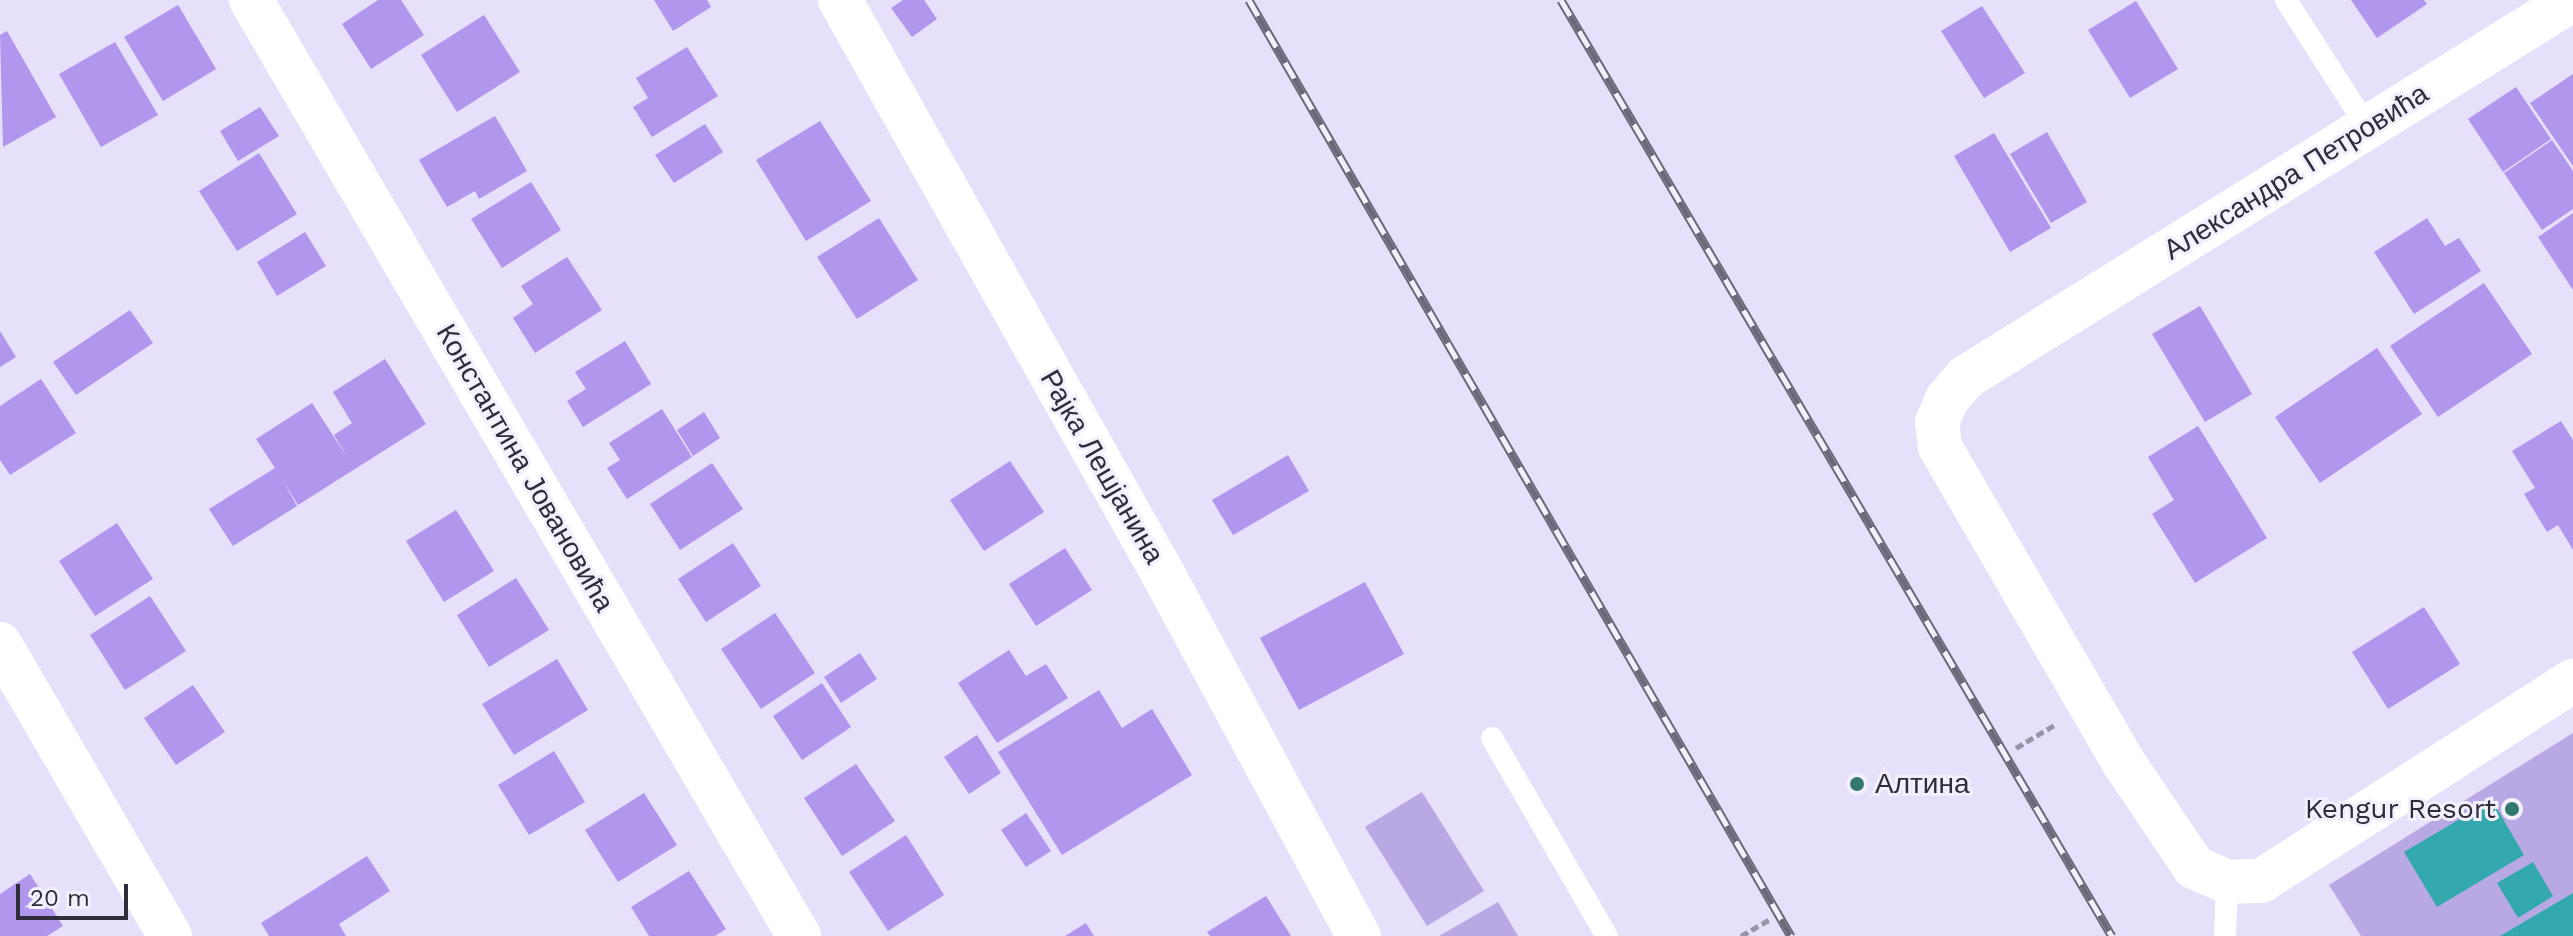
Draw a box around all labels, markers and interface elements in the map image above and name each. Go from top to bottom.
street label: Александра Петровића [2158,77,2434,267]
street label: Константина Јовановића [429,318,621,618]
street label: Рајка Лешјанина [1033,364,1171,570]
place label: Алтина [1875,767,1970,801]
marker: Алтина [1846,773,1868,795]
place label: Kengur Resort [2304,792,2496,826]
marker: Kengur Resort [2503,800,2521,818]
scale bar [20,868,132,918]
text: 20 m [30,884,90,912]

